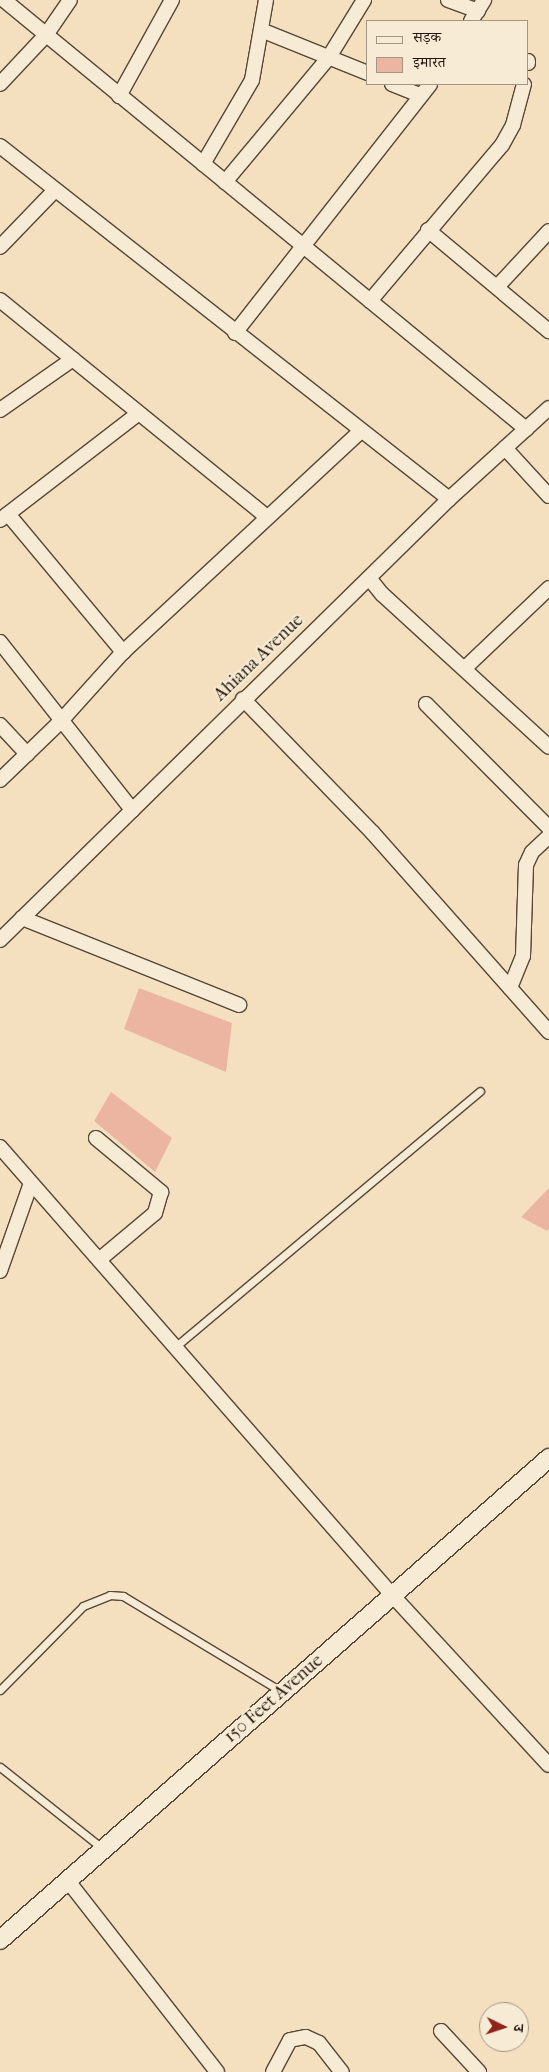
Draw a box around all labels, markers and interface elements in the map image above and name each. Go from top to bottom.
legend [366,20,529,85]
text: सड़क [413,28,441,46]
text: इमारत [413,53,446,71]
street label: Ahiana Avenue [210,610,308,706]
street label: 150 Feet Avenue [220,1650,328,1748]
north arrow [479,2002,529,2052]
text: उ [510,2024,527,2032]

